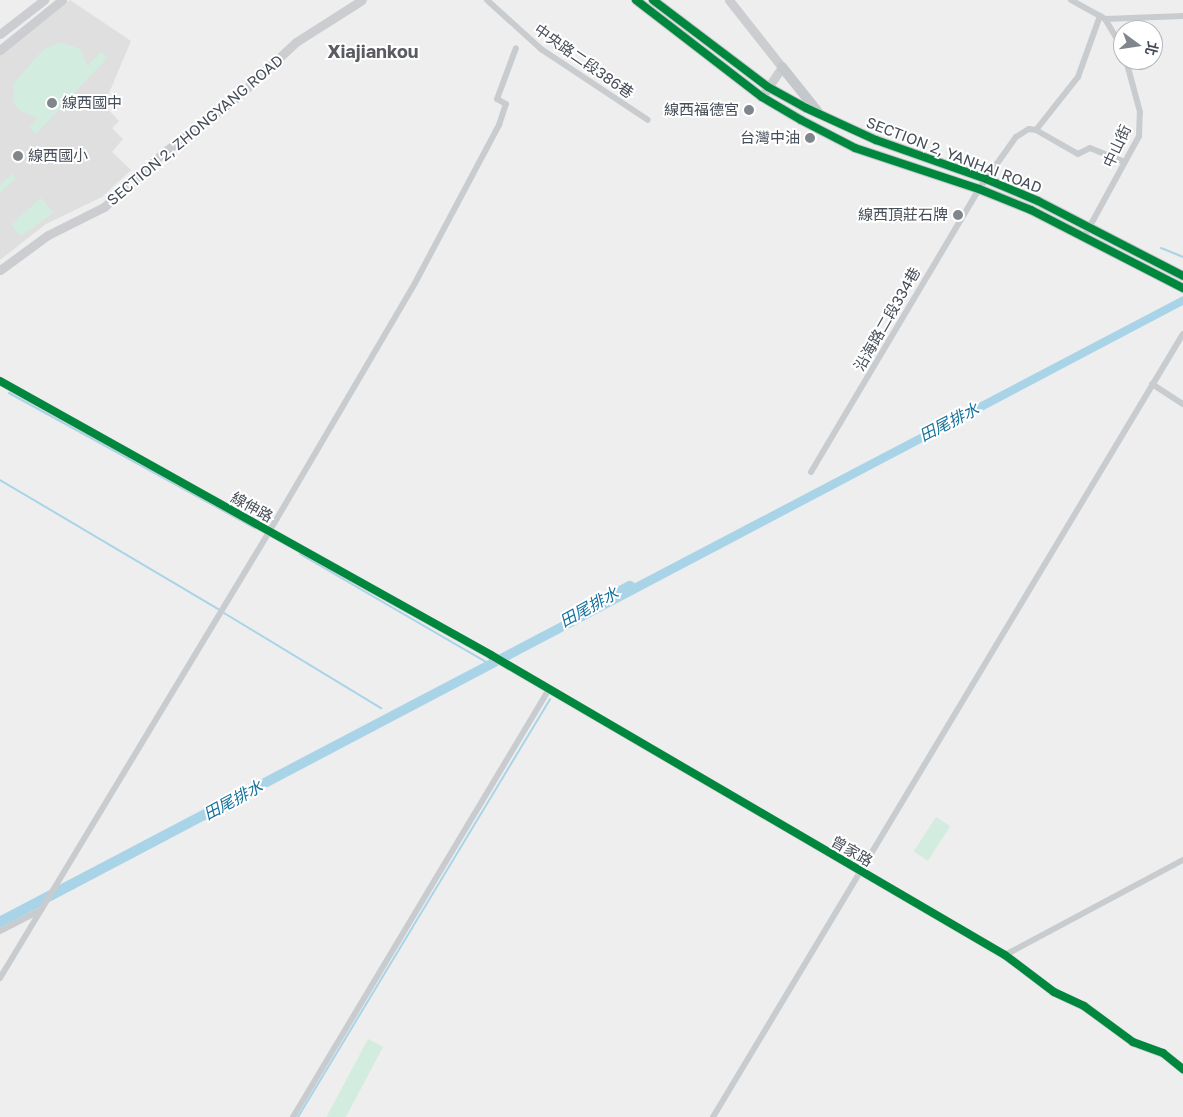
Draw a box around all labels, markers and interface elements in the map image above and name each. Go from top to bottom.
street label: 中央路二段386巷 [531,20,637,102]
north arrow [1113,20,1163,70]
district label: Xiajiankou [327,40,419,62]
text: 北 [1142,40,1162,57]
street label: SECTION 2, ZHONGYANG ROAD [103,51,287,209]
place label: 線西國中 [62,94,122,112]
marker: 線西國中 [46,97,58,109]
place label: 線西福德宮 [664,101,739,119]
marker: 線西福德宮 [743,104,755,116]
street label: SECTION 2, YANHAI ROAD [864,113,1044,197]
street label: 中山街 [1099,122,1135,170]
place label: 台灣中油 [740,129,800,147]
marker: 台灣中油 [804,132,816,144]
place label: 線西國小 [28,147,88,165]
marker: 線西國小 [12,150,24,162]
place label: 線西頂莊石牌 [858,206,948,224]
marker: 線西頂莊石牌 [952,209,964,221]
street label: 沿海路二段334巷 [850,264,924,374]
water label: 田尾排水 [916,399,982,445]
street label: 線伸路 [228,488,276,526]
water label: 田尾排水 [556,583,622,631]
water label: 田尾排水 [200,777,266,823]
street label: 曾家路 [828,832,876,870]

